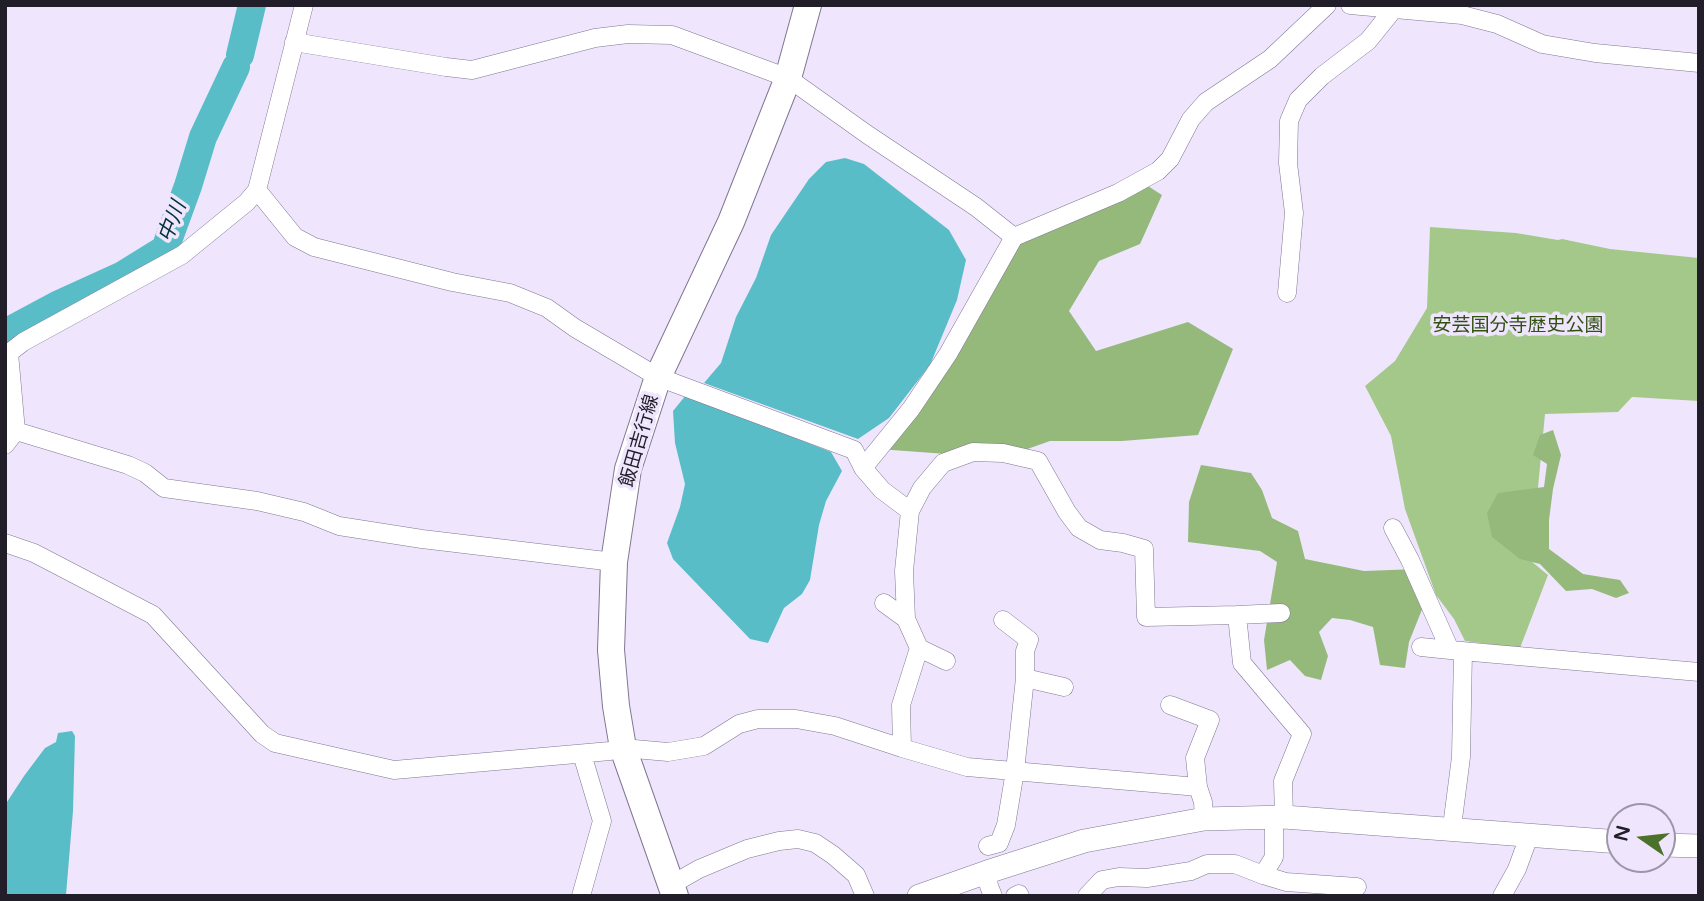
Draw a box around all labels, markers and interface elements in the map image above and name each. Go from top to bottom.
water label: 中川 [154,198,192,246]
park label: 安芸国分寺歴史公園 [1433,315,1603,337]
street label: 飯田吉行線 [616,392,664,490]
north arrow [1606,803,1676,873]
text: N [1610,823,1635,843]

